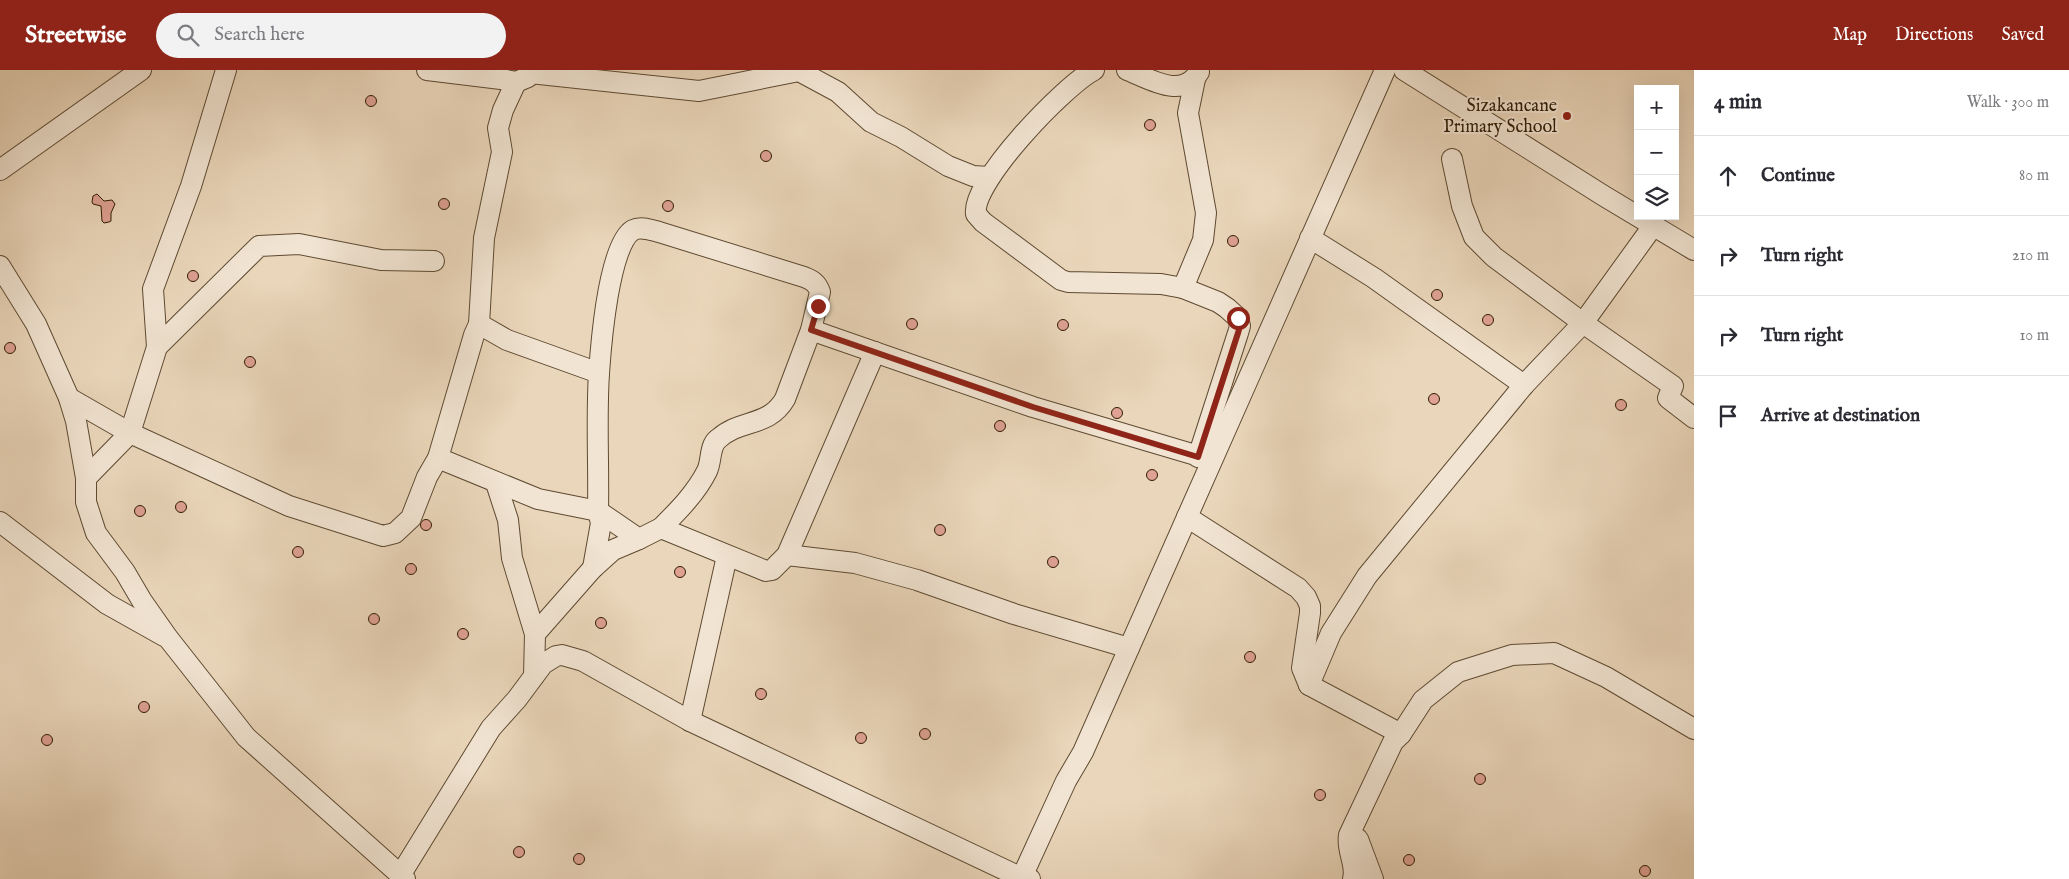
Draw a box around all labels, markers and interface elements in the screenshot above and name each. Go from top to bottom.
search box [156,13,506,58]
text: Streetwise [25,20,126,51]
icon: search [174,21,202,49]
text: Search here [214,23,305,47]
text: Map [1833,24,1867,47]
text: Directions [1895,24,1973,47]
text: Saved [2001,24,2044,47]
map controls [1634,85,1679,220]
button: + [1634,85,1679,130]
text: 4 min [1714,89,1762,116]
text: Walk · 300 m [1967,93,2049,113]
place label: Sizakancane Primary School [1443,95,1557,139]
marker: Sizakancane Primary School [1561,110,1573,122]
button: − [1634,130,1679,175]
icon: ahead [1714,162,1742,190]
text: Continue [1761,164,1835,188]
text: 80 m [2019,166,2049,186]
button: layers [1634,175,1679,220]
icon: right [1714,242,1742,270]
text: Turn right [1761,244,1843,268]
text: 210 m [2012,246,2049,266]
route end [807,295,830,318]
route start [1227,307,1250,330]
icon: right [1714,322,1742,350]
text: Turn right [1761,324,1843,348]
text: 10 m [2019,326,2049,346]
icon: arrive [1714,402,1742,430]
text: Arrive at destination [1761,404,1920,428]

